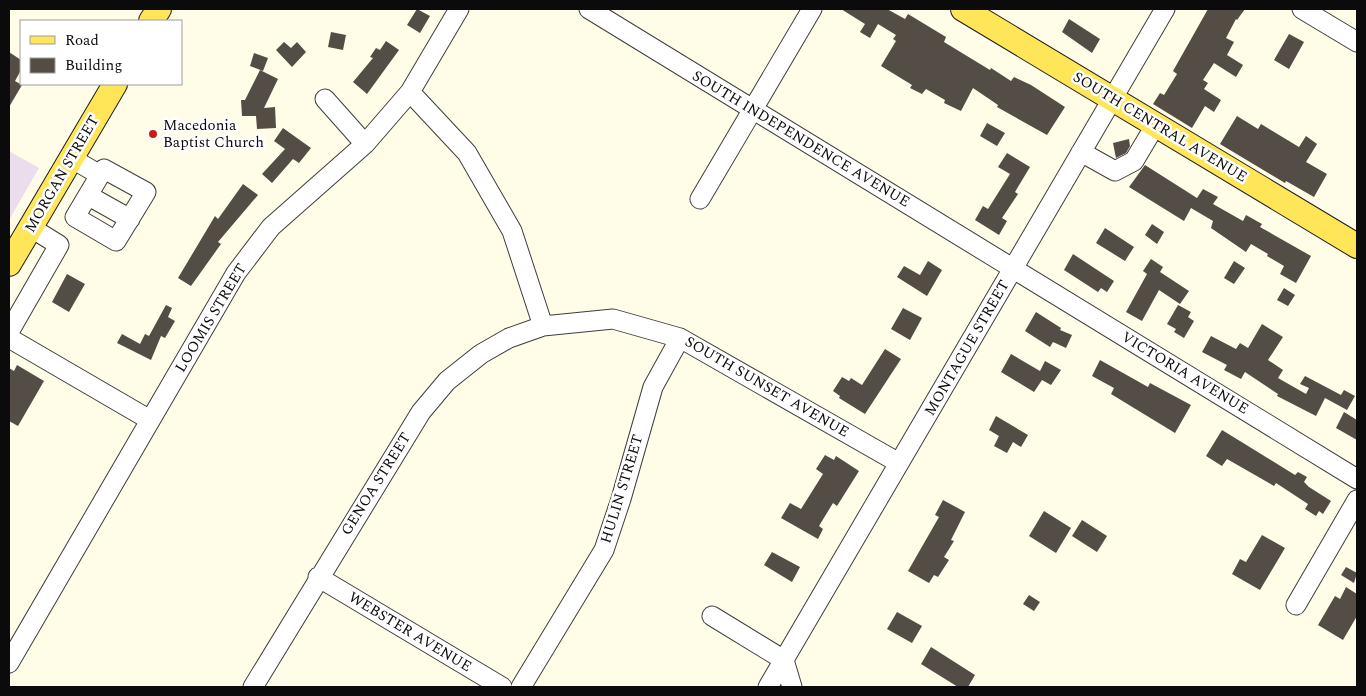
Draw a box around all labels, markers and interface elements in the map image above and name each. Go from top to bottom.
legend [20,20,182,85]
text: Road [65,29,99,52]
text: Building [65,54,122,77]
street label: SOUTH INDEPENDENCE AVENUE [688,65,914,213]
street label: SOUTH CENTRAL AVENUE [1068,66,1252,188]
street label: MORGAN STREET [19,111,105,237]
place label: Macedonia Baptist Church [163,114,264,154]
marker: Macedonia Baptist Church [147,128,159,140]
street label: LOOMIS STREET [169,259,253,377]
street label: MONTAGUE STREET [919,276,1015,420]
street label: VICTORIA AVENUE [1117,326,1253,420]
street label: SOUTH SUNSET AVENUE [681,330,853,444]
street label: GENOA STREET [335,428,417,540]
street label: HULIN STREET [595,432,649,546]
street label: WEBSTER AVENUE [344,586,476,678]

